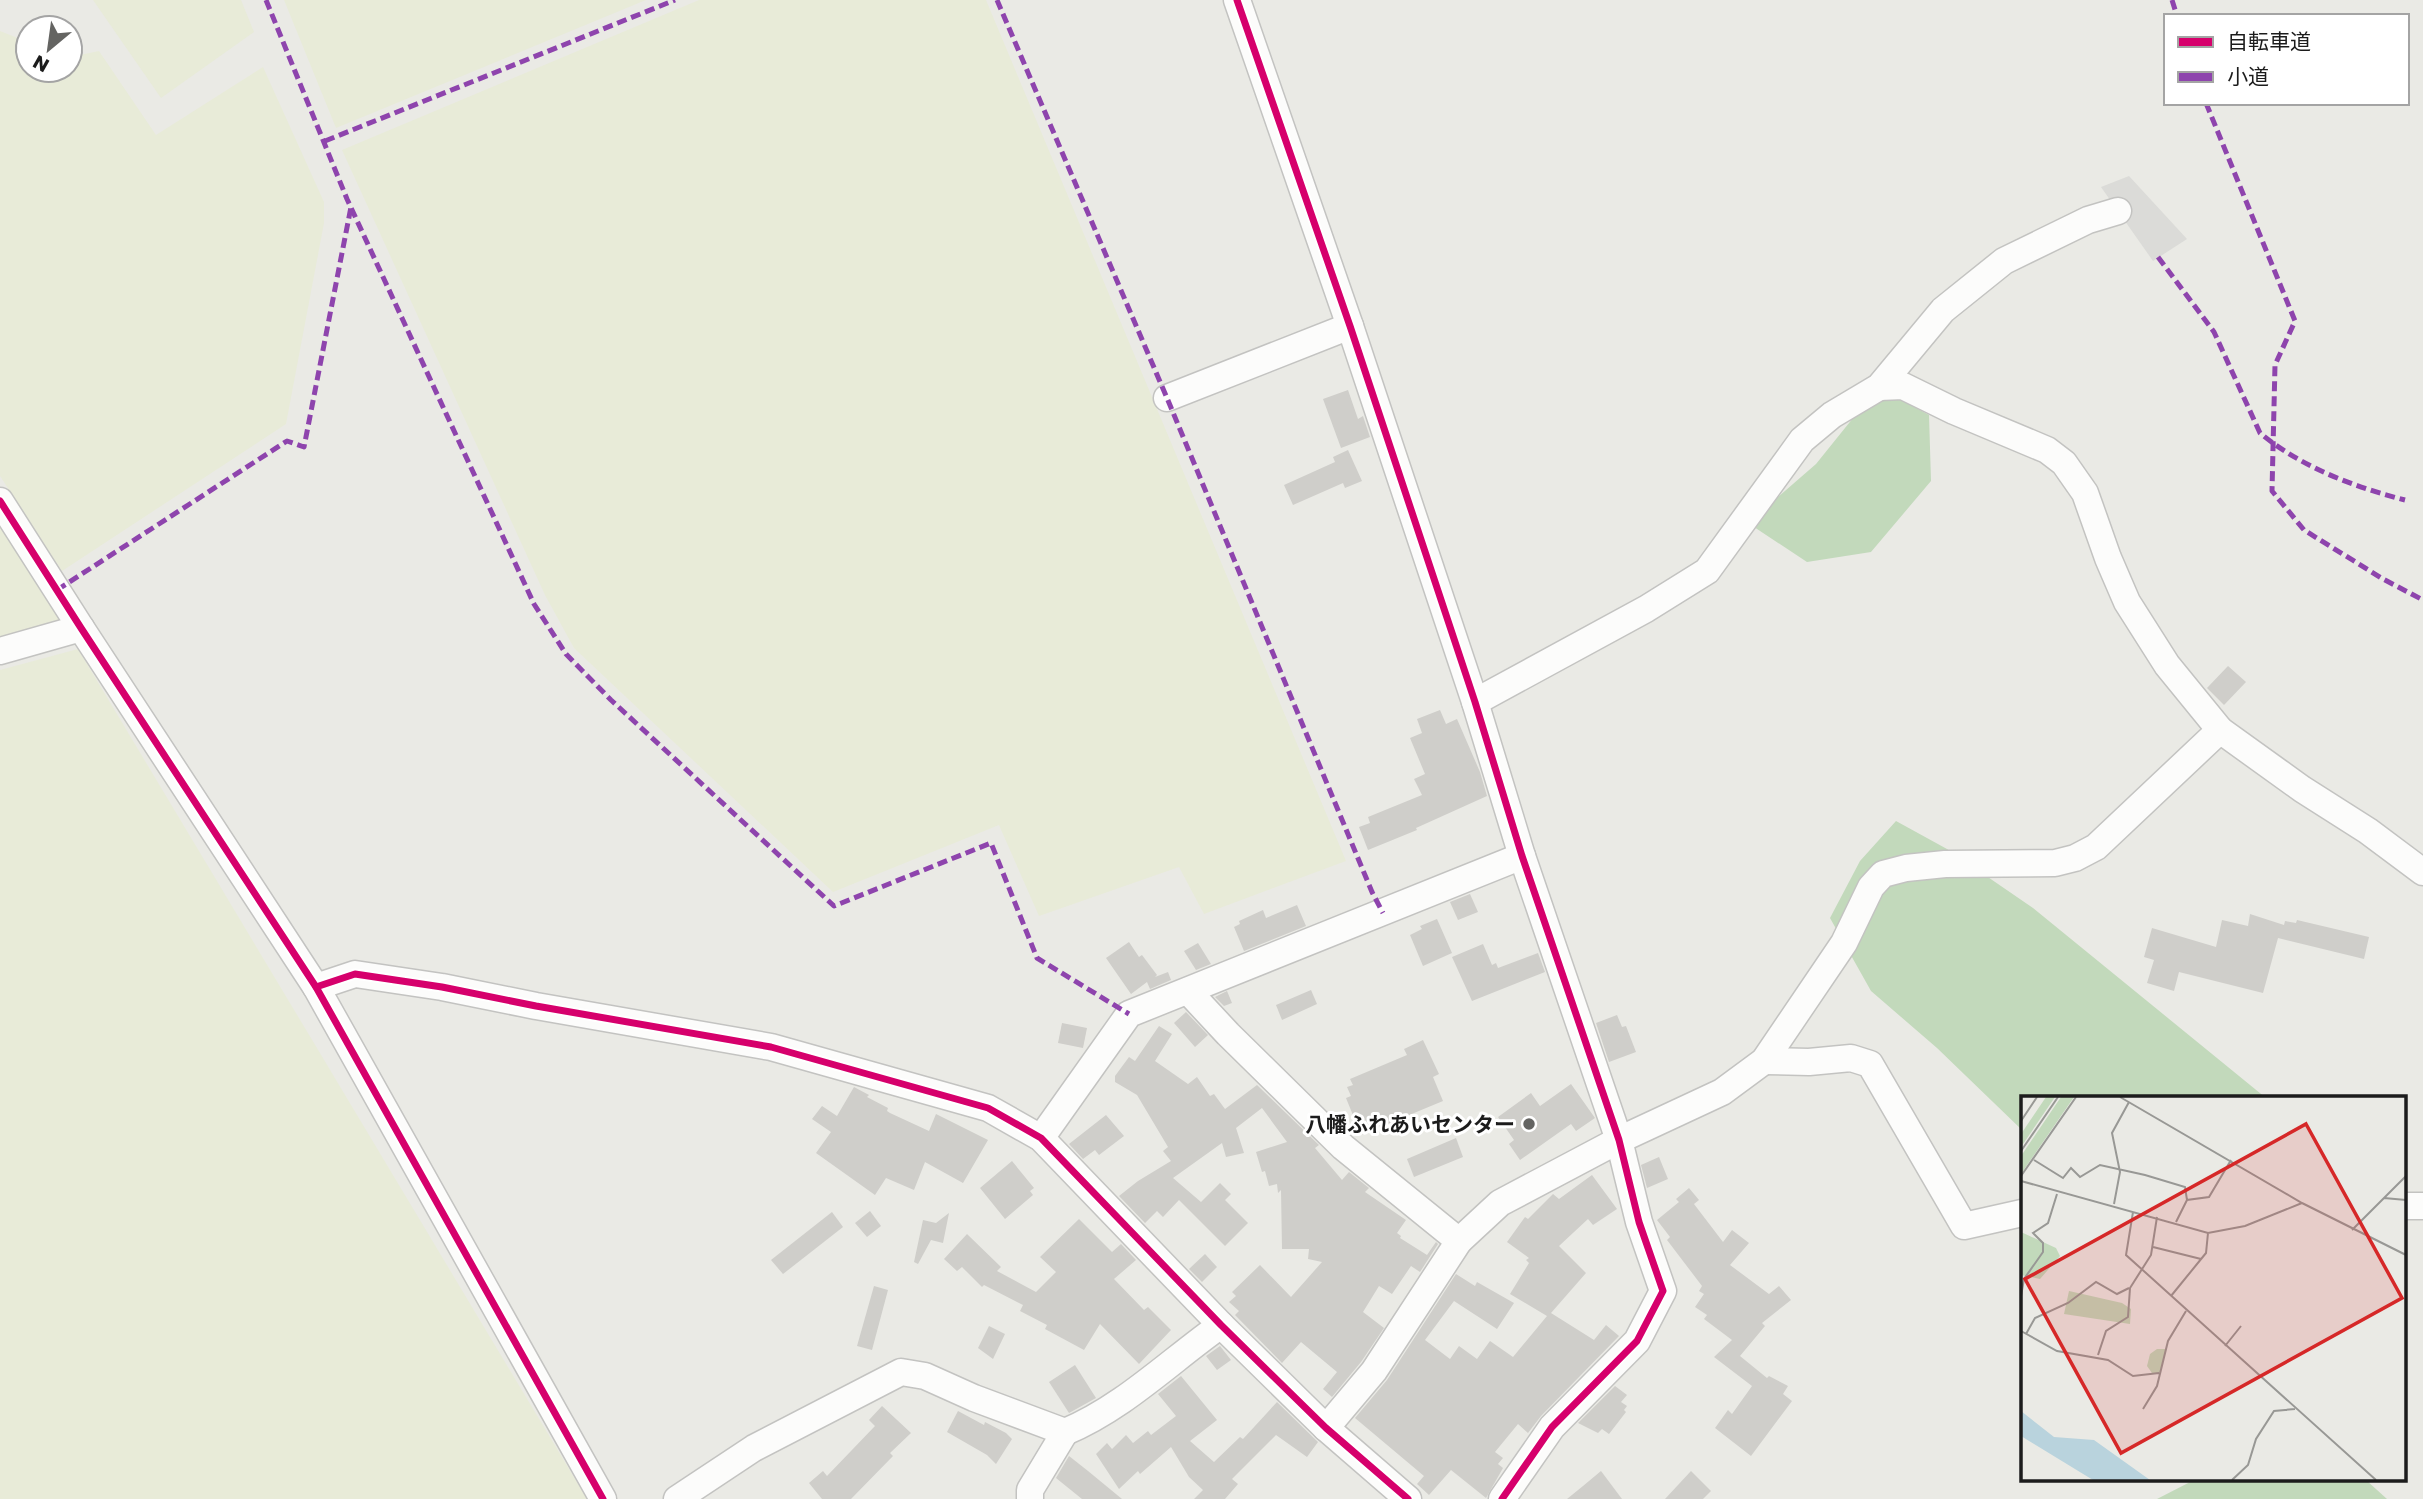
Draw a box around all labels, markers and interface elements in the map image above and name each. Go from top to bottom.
north arrow [14,14,84,84]
legend [2164,14,2409,105]
text: 自転車道 [2227,27,2311,56]
text: N [28,48,54,79]
text: 小道 [2227,62,2269,91]
inset map [2021,1096,2406,1482]
place label: 八幡ふれあいセンター [1305,1110,1515,1139]
marker: 八幡ふれあいセンター [1521,1116,1537,1132]

